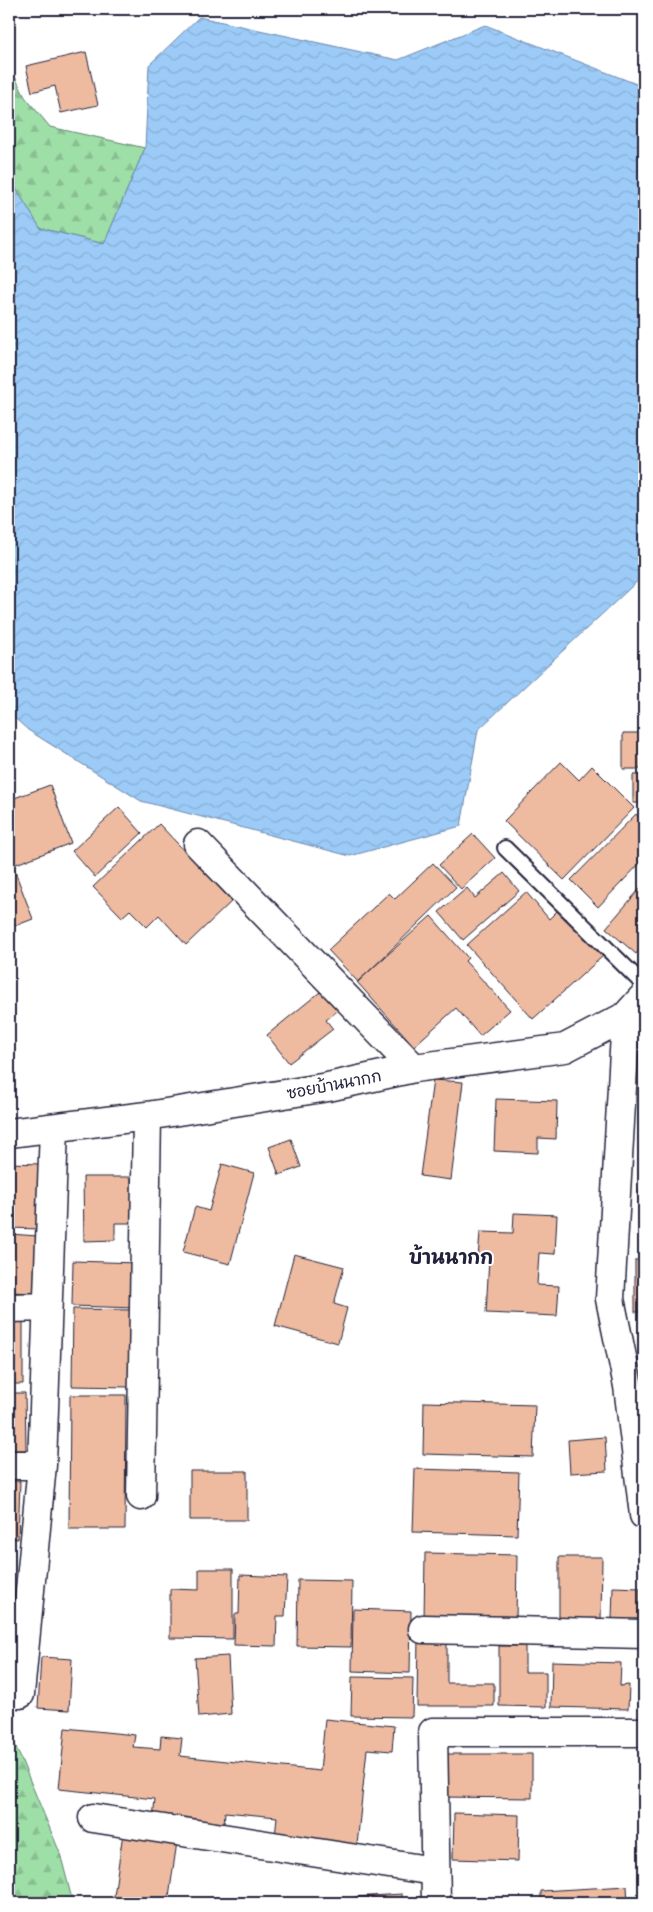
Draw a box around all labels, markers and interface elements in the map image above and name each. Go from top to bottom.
street label: ซอยบ้านนากก [285,1065,384,1106]
district label: บ้านนากก [409,1244,493,1272]

